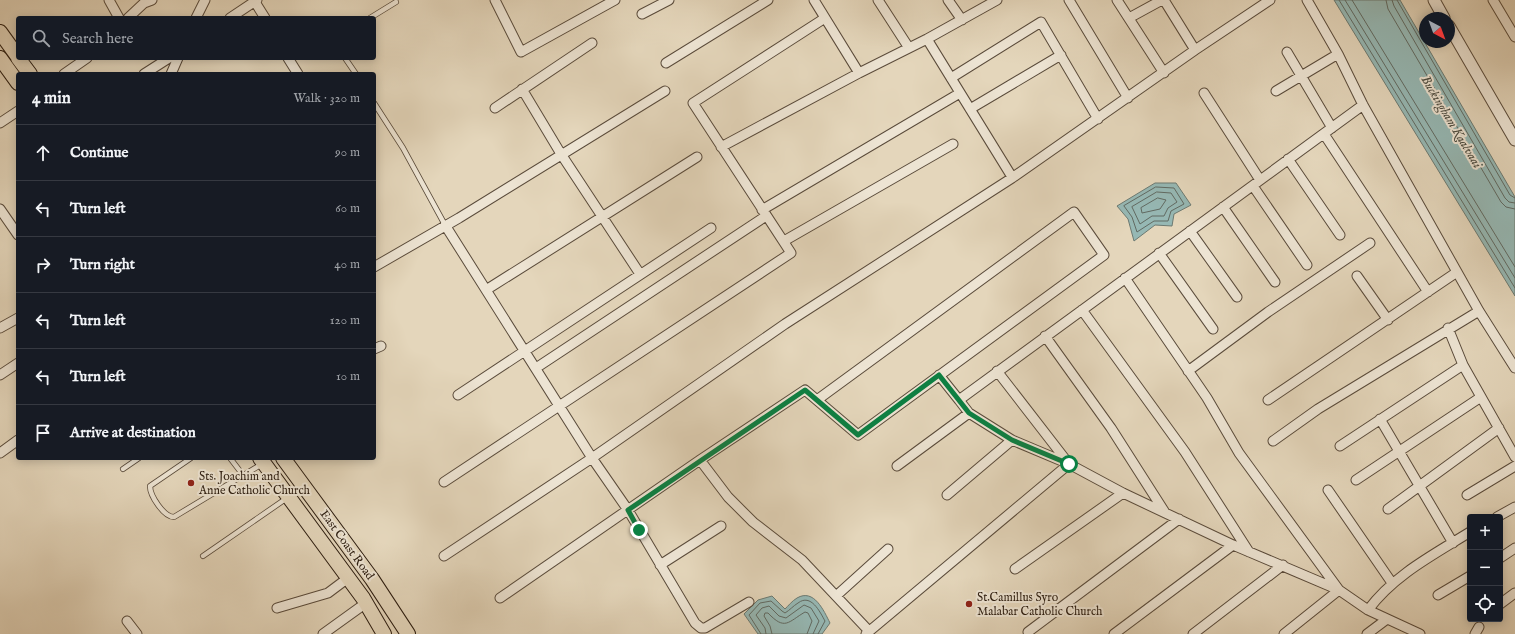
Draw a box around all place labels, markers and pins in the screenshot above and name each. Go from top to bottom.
place label: Sts. Joachim and Anne Catholic Church [198,469,311,498]
marker: Sts. Joachim and Anne Catholic Church [186,478,196,488]
place label: St.Camillus Syro Malabar Catholic Church [977,590,1103,619]
marker: St.Camillus Syro Malabar Catholic Church [964,599,974,609]

